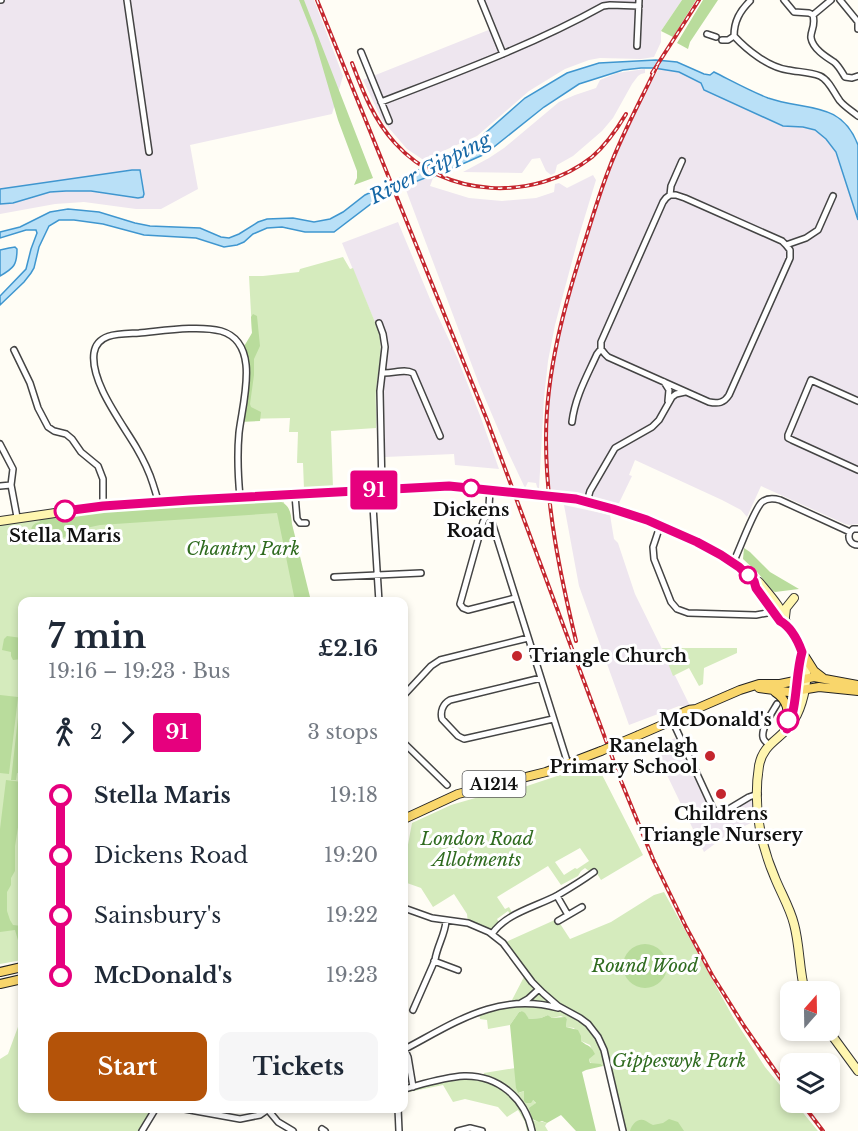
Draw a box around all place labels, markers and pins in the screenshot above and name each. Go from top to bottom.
marker: Dickens Road [462,479,480,497]
place label: Dickens Road [433,499,509,542]
marker: Stella Maris [54,500,76,522]
place label: Stella Maris [9,525,121,547]
unlabelled marker [739,566,757,584]
place label: Triangle Church [529,645,687,667]
marker: Triangle Church [510,649,524,663]
place label: McDonald's [659,709,772,731]
marker: McDonald's [777,709,799,731]
place label: Ranelagh Primary School [549,735,699,778]
marker: Ranelagh Primary School [703,749,717,763]
marker: Childrens Triangle Nursery [714,787,728,801]
place label: Childrens Triangle Nursery [639,803,803,846]

